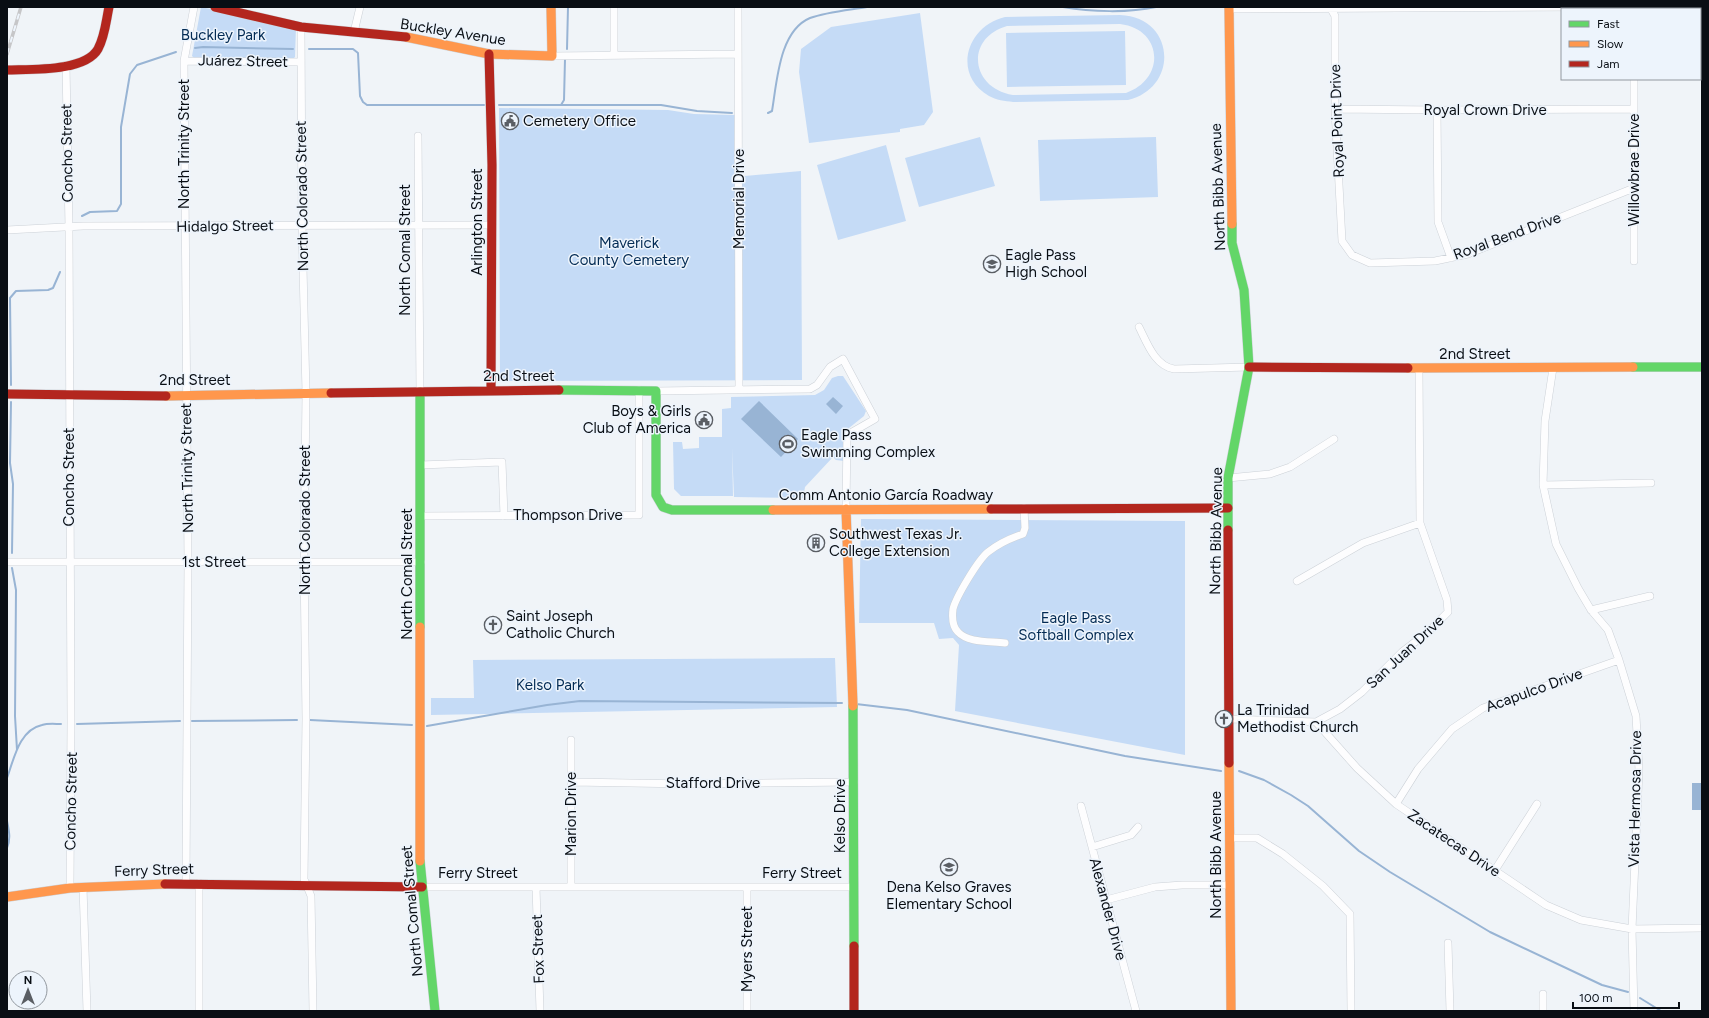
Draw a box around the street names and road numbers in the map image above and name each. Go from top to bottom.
street label: Buckley Avenue [399,15,507,49]
street label: Juárez Street [198,51,289,71]
street label: Royal Point Drive [1326,64,1348,178]
street label: North Trinity Street [175,78,193,209]
street label: Royal Crown Drive [1423,101,1547,119]
street label: Concho Street [57,103,77,203]
street label: Willowbrae Drive [1625,114,1643,226]
street label: North Colorado Street [292,120,312,271]
street label: North Bibb Avenue [1207,123,1229,251]
street label: Memorial Drive [730,149,748,249]
street label: Arlington Street [468,168,486,276]
street label: North Comal Street [396,184,414,316]
street label: Royal Bend Drive [1451,208,1563,264]
street label: Hidalgo Street [176,216,274,236]
street label: 2nd Street [1439,345,1511,363]
street label: 2nd Street [483,367,555,385]
street label: 2nd Street [159,371,231,389]
street label: North Trinity Street [177,402,197,533]
street label: Concho Street [60,427,78,526]
street label: North Colorado Street [296,444,314,595]
street label: North Bibb Avenue [1206,467,1226,595]
street label: Comm Antonio García Roadway [779,486,993,504]
street label: Thompson Drive [513,506,623,524]
street label: North Comal Street [398,508,416,640]
street label: 1st Street [182,553,247,571]
street label: San Juan Drive [1362,612,1448,692]
street label: Acapulco Drive [1483,664,1585,716]
street label: Vista Hermosa Drive [1625,730,1645,868]
street label: Concho Street [61,751,81,851]
street label: Marion Drive [562,772,580,856]
street label: Stafford Drive [666,774,760,792]
street label: Kelso Drive [831,779,849,853]
street label: North Bibb Avenue [1207,791,1225,919]
street label: Zacatecas Drive [1404,805,1504,881]
street label: North Comal Street [397,844,427,978]
street label: Alexander Drive [1086,856,1130,962]
street label: Ferry Street [114,860,195,880]
street label: Ferry Street [438,864,518,882]
street label: Ferry Street [762,864,842,882]
street label: Myers Street [738,905,756,992]
street label: Fox Street [528,914,548,984]

